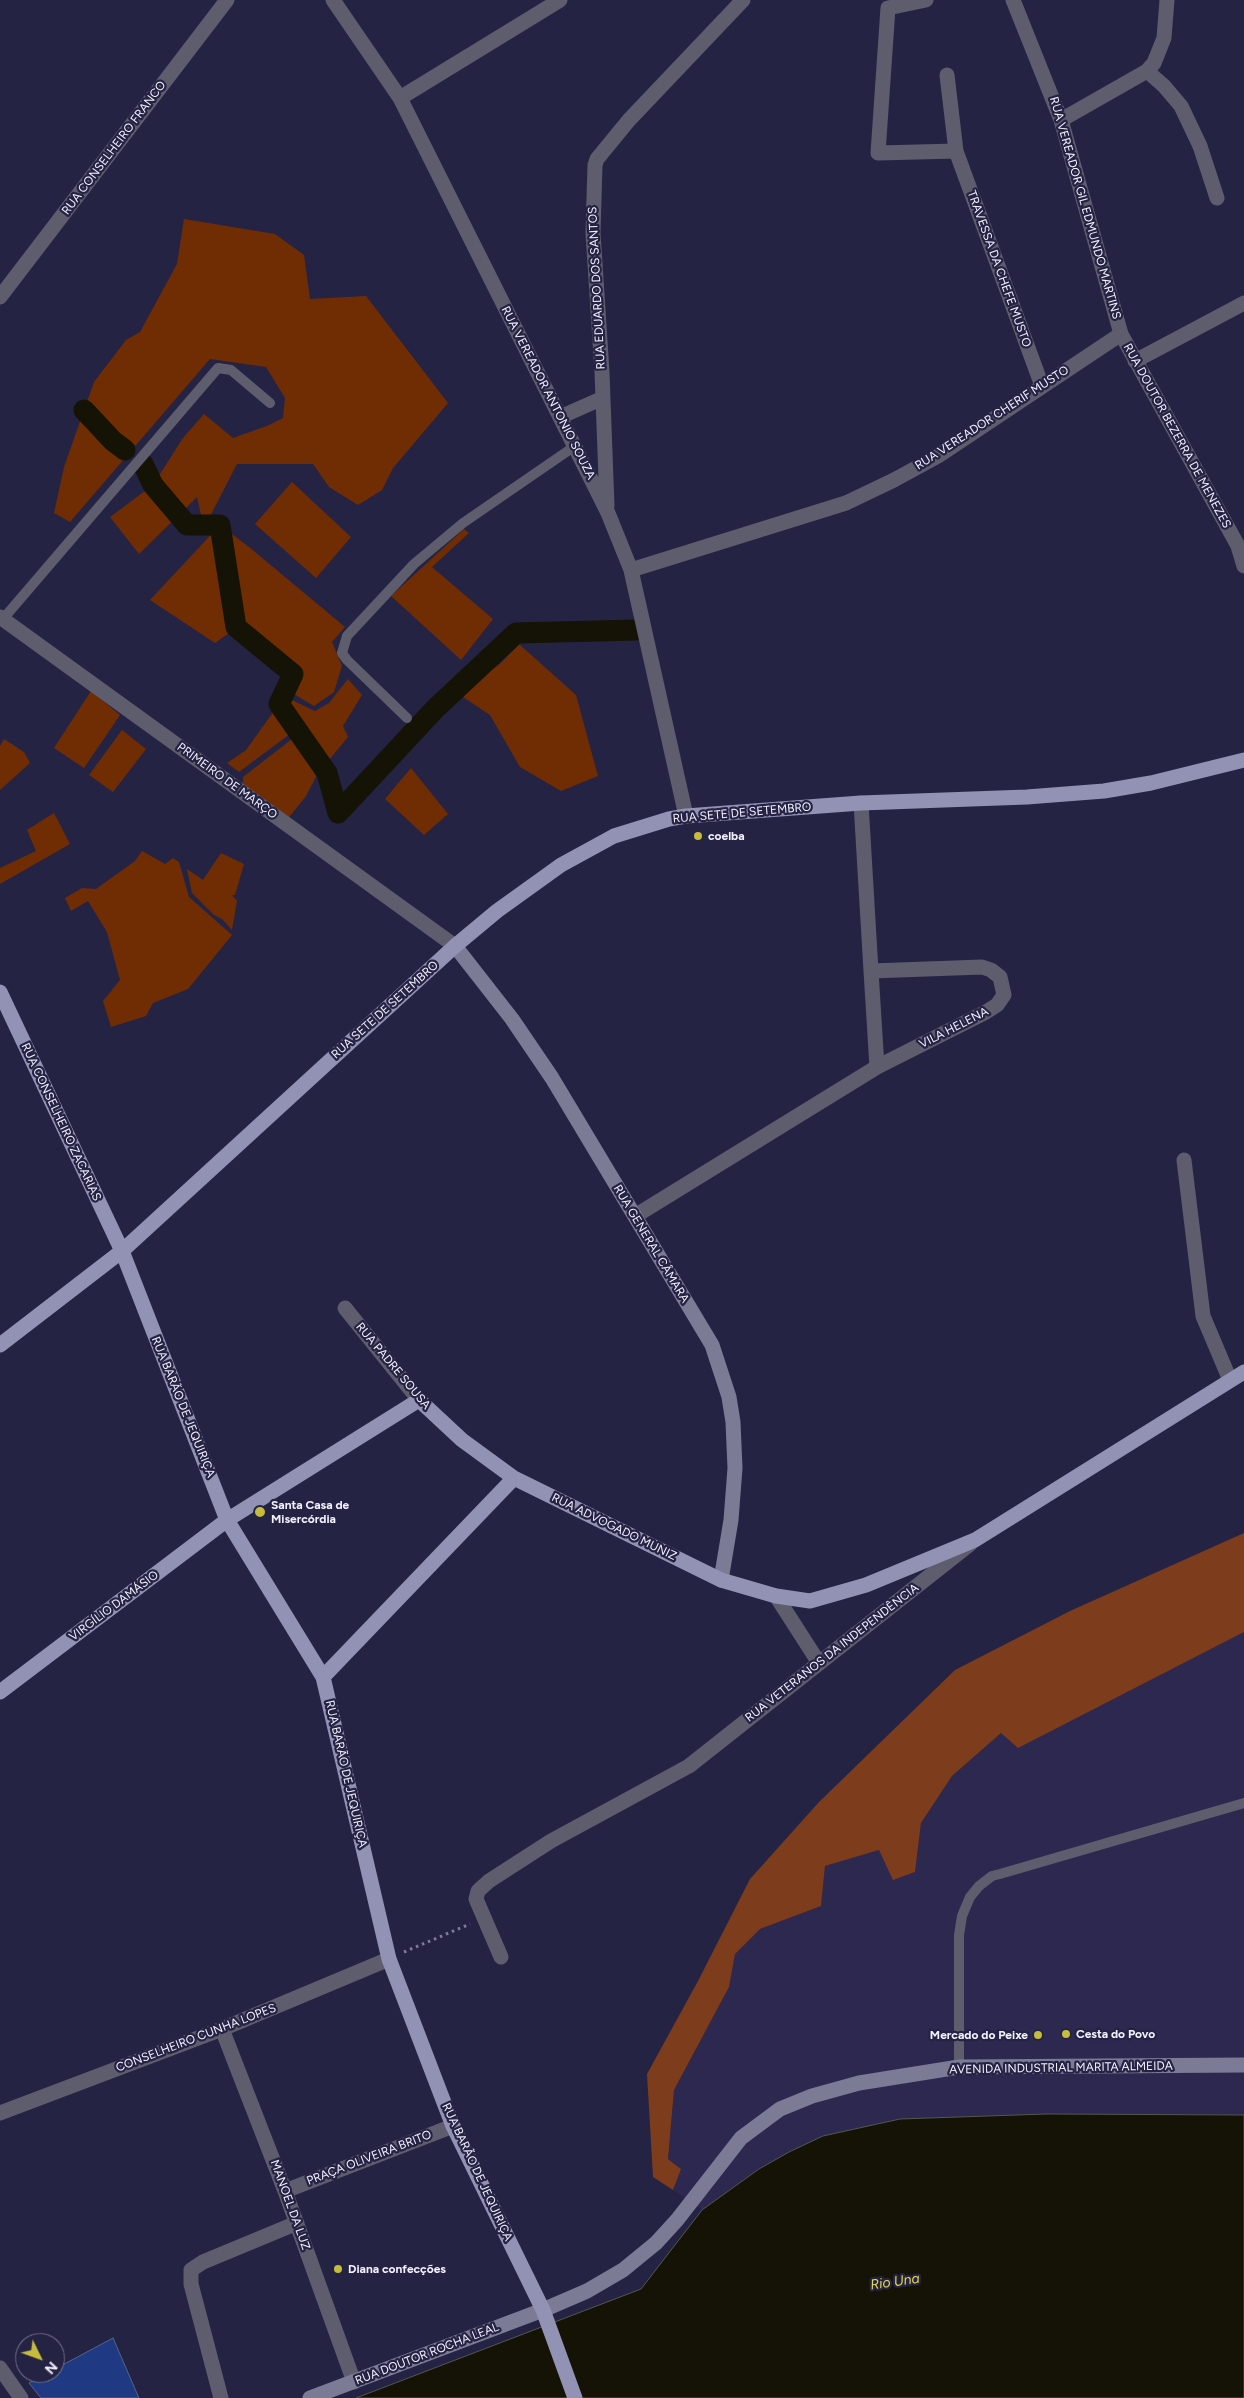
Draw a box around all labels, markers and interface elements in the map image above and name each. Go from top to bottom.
street label: RUA CONSELHEIRO FRANCO [59,78,169,218]
street label: RUA VEREADOR GIL EDMUNDO MARTINS [1046,95,1124,321]
street label: TRAVESSA DA CHEFE MUSTO [964,189,1034,349]
street label: RUA EDUARDO DOS SANTOS [586,206,608,370]
street label: RUA VEREADOR ANTONIO SOUZA [498,304,598,482]
street label: RUA DOUTOR BEZERRA DE MENEZES [1120,341,1234,531]
street label: RUA VEREADOR CHERIF MUSTO [912,363,1072,473]
street label: PRIMEIRO DE MARÇO [174,740,280,822]
street label: RUA SETE DE SETEMBRO [672,800,812,826]
place label: coelba [708,829,745,843]
marker: coelba [692,830,704,842]
street label: RUA SETE DE SETEMBRO [329,958,441,1062]
street label: VILA HELENA [917,1004,991,1052]
street label: RUA CONSELHEIRO ZACARIAS [18,1041,104,1203]
street label: RUA GENERAL CÂMARA [610,1182,692,1306]
street label: RUA PADRE SOUSA [353,1320,433,1412]
street label: RUA BARÃO DE JEQUIRIÇA [148,1334,218,1480]
street label: RUA ADVOGADO MUNIZ [549,1490,679,1564]
place label: Santa Casa de Misercórdia [271,1498,349,1526]
marker: Santa Casa de Misercórdia [253,1505,267,1519]
street label: VIRGÍLIO DAMÁSIO [67,1568,161,1644]
street label: RUA VETERANOS DA INDEPENDÊNCIA [742,1581,922,1725]
street label: RUA BARÃO DE JEQUIRIÇA [322,1699,370,1849]
street label: CONSELHEIRO CUNHA LOPES [114,2001,278,2075]
place label: Cesta do Povo [1076,2027,1155,2041]
place label: Mercado do Peixe [930,2028,1028,2042]
marker: Cesta do Povo [1060,2028,1072,2040]
marker: Mercado do Peixe [1032,2029,1044,2041]
street label: AVENIDA INDUSTRIAL MARITA ALMEIDA [949,2059,1173,2077]
street label: RUA BARÃO DE JEQUIRIÇA [439,2101,515,2243]
street label: PRAÇA OLIVEIRA BRITO [305,2128,433,2188]
street label: MANOEL DA LUZ [267,2158,313,2252]
place label: Diana confecções [348,2262,446,2276]
marker: Diana confecções [332,2263,344,2275]
water label: Rio Una [869,2270,921,2294]
street label: RUA DOUTOR ROCHA LEAL [353,2320,501,2388]
north arrow [15,2333,65,2383]
text: N [41,2358,61,2377]

